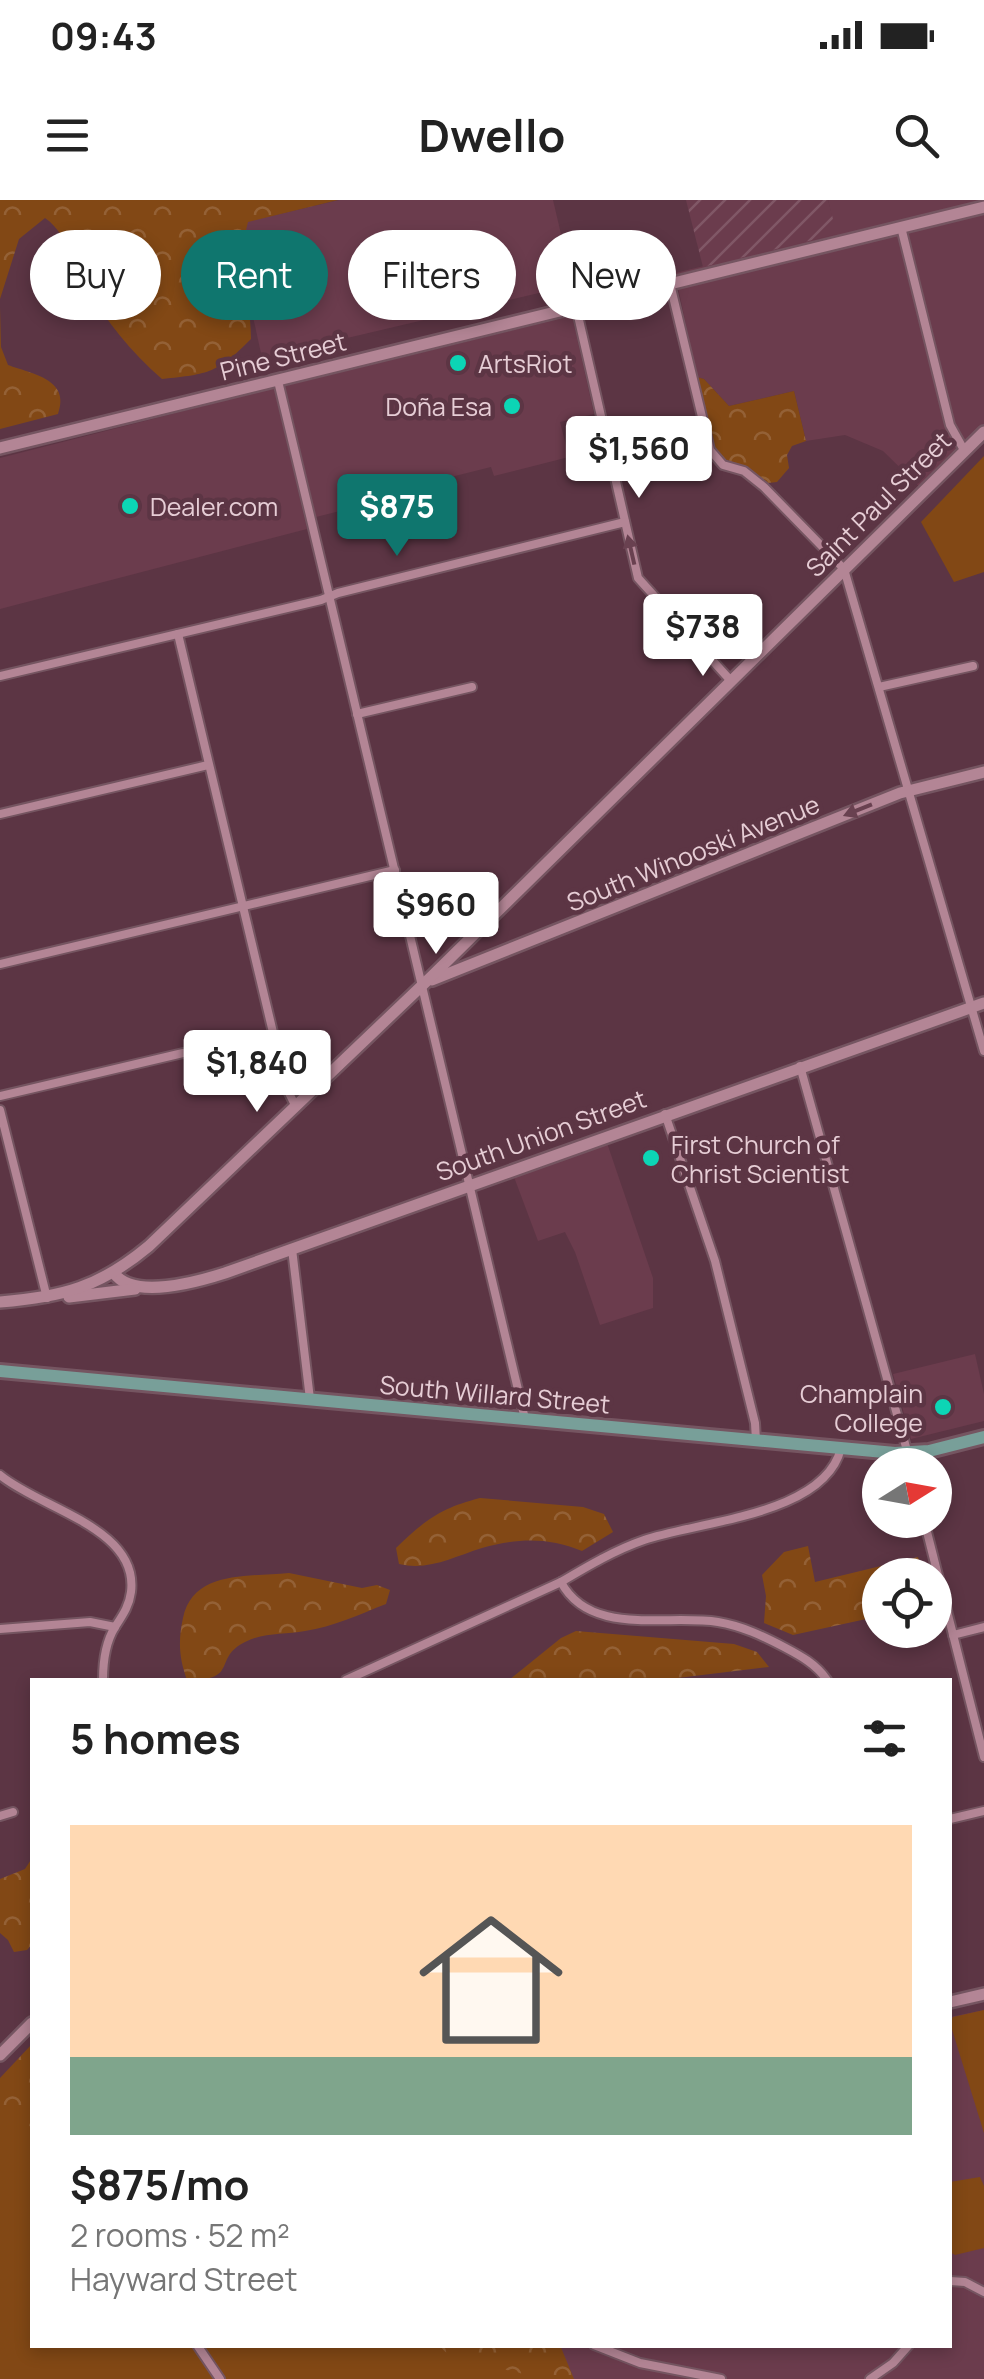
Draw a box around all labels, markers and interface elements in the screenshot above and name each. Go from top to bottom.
text: 09:43 [50,9,157,61]
text: Dwello [419,104,565,166]
icon: menu [40,108,95,163]
icon: search [889,108,944,163]
chip: Buy [30,230,161,320]
chip: Rent [181,230,328,320]
chip: Filters [348,230,516,320]
chip: New [536,230,676,320]
street label: Pine Street [216,323,350,389]
place label: ArtsRiot [478,346,572,381]
marker: ArtsRiot [447,352,469,374]
place label: Doña Esa [385,389,492,424]
marker: Doña Esa [501,395,523,417]
pin: $1,560 [558,416,720,501]
street label: Saint Paul Street [798,424,958,584]
text: $1,560 [588,426,690,470]
pin: $875 [338,474,456,559]
text: $875 [359,484,435,528]
place label: Dealer.com [150,489,278,524]
marker: Dealer.com [119,495,141,517]
one-way arrow [623,534,638,565]
pin: $738 [644,594,762,679]
text: $738 [665,604,741,648]
street label: South Winooski Avenue [561,786,825,920]
one-way arrow [842,803,872,819]
pin: $960 [377,872,495,957]
text: $960 [396,882,476,926]
pin: $1,840 [176,1030,338,1115]
text: $1,840 [206,1040,308,1084]
street label: South Union Street [431,1081,651,1189]
place label: First Church of Christ Scientist [671,1127,850,1191]
marker: First Church of Christ Scientist [640,1147,662,1169]
street label: South Willard Street [378,1366,612,1422]
place label: Champlain College [800,1376,923,1440]
marker: Champlain College [932,1396,954,1418]
north arrow [862,1448,952,1538]
map controls [862,1448,952,1648]
button: locate [862,1558,952,1648]
text: 5 homes [70,1709,241,1767]
icon: filters [857,1711,912,1766]
icon: home [401,1890,581,2070]
text: $875/mo [70,2155,249,2213]
text: 2 rooms · 52 m² [70,2213,290,2257]
text: Hayward Street [70,2257,298,2301]

